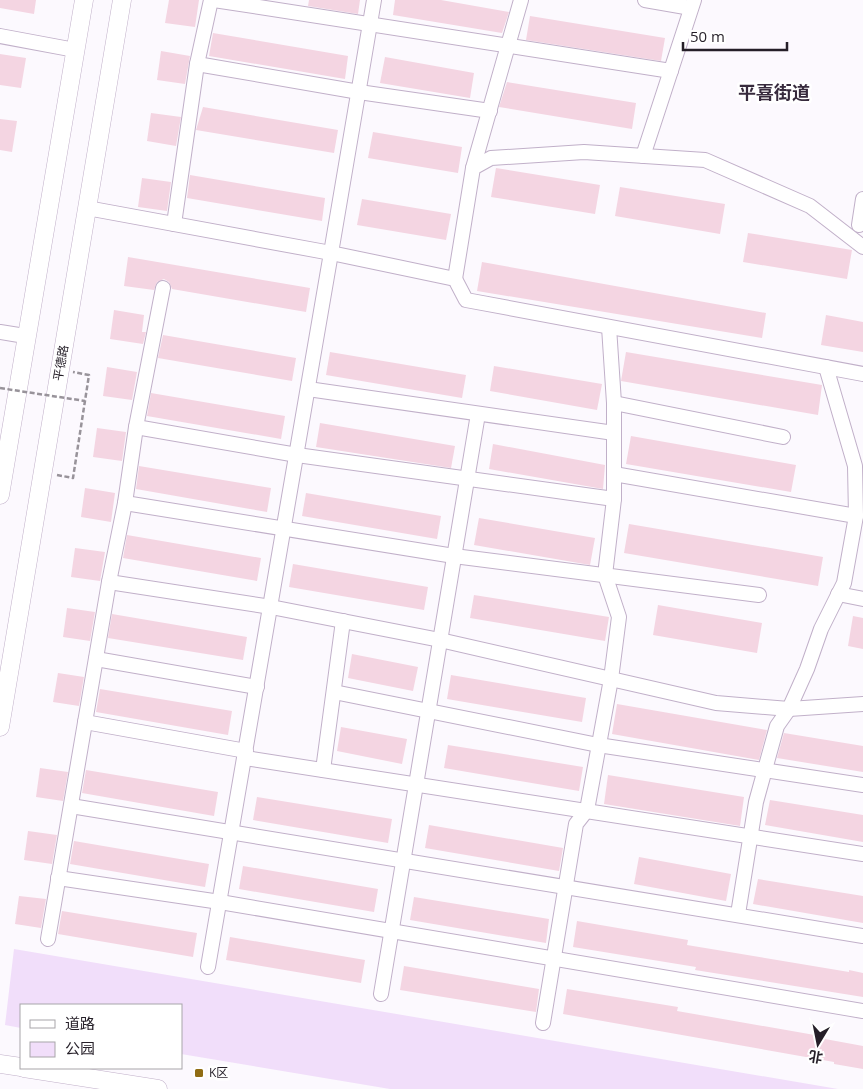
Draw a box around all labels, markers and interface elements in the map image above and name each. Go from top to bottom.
scale bar [683,20,787,52]
text: 50 m [690,26,725,46]
district label: 平喜街道 [738,80,810,104]
street label: 平德路 [49,344,72,382]
legend [20,1004,182,1069]
text: 道路 [65,1013,95,1033]
north arrow [793,1019,843,1069]
text: 公园 [65,1038,95,1058]
text: 北 [807,1047,824,1068]
place label: K区 [209,1064,228,1081]
marker: K区 [193,1067,205,1079]

